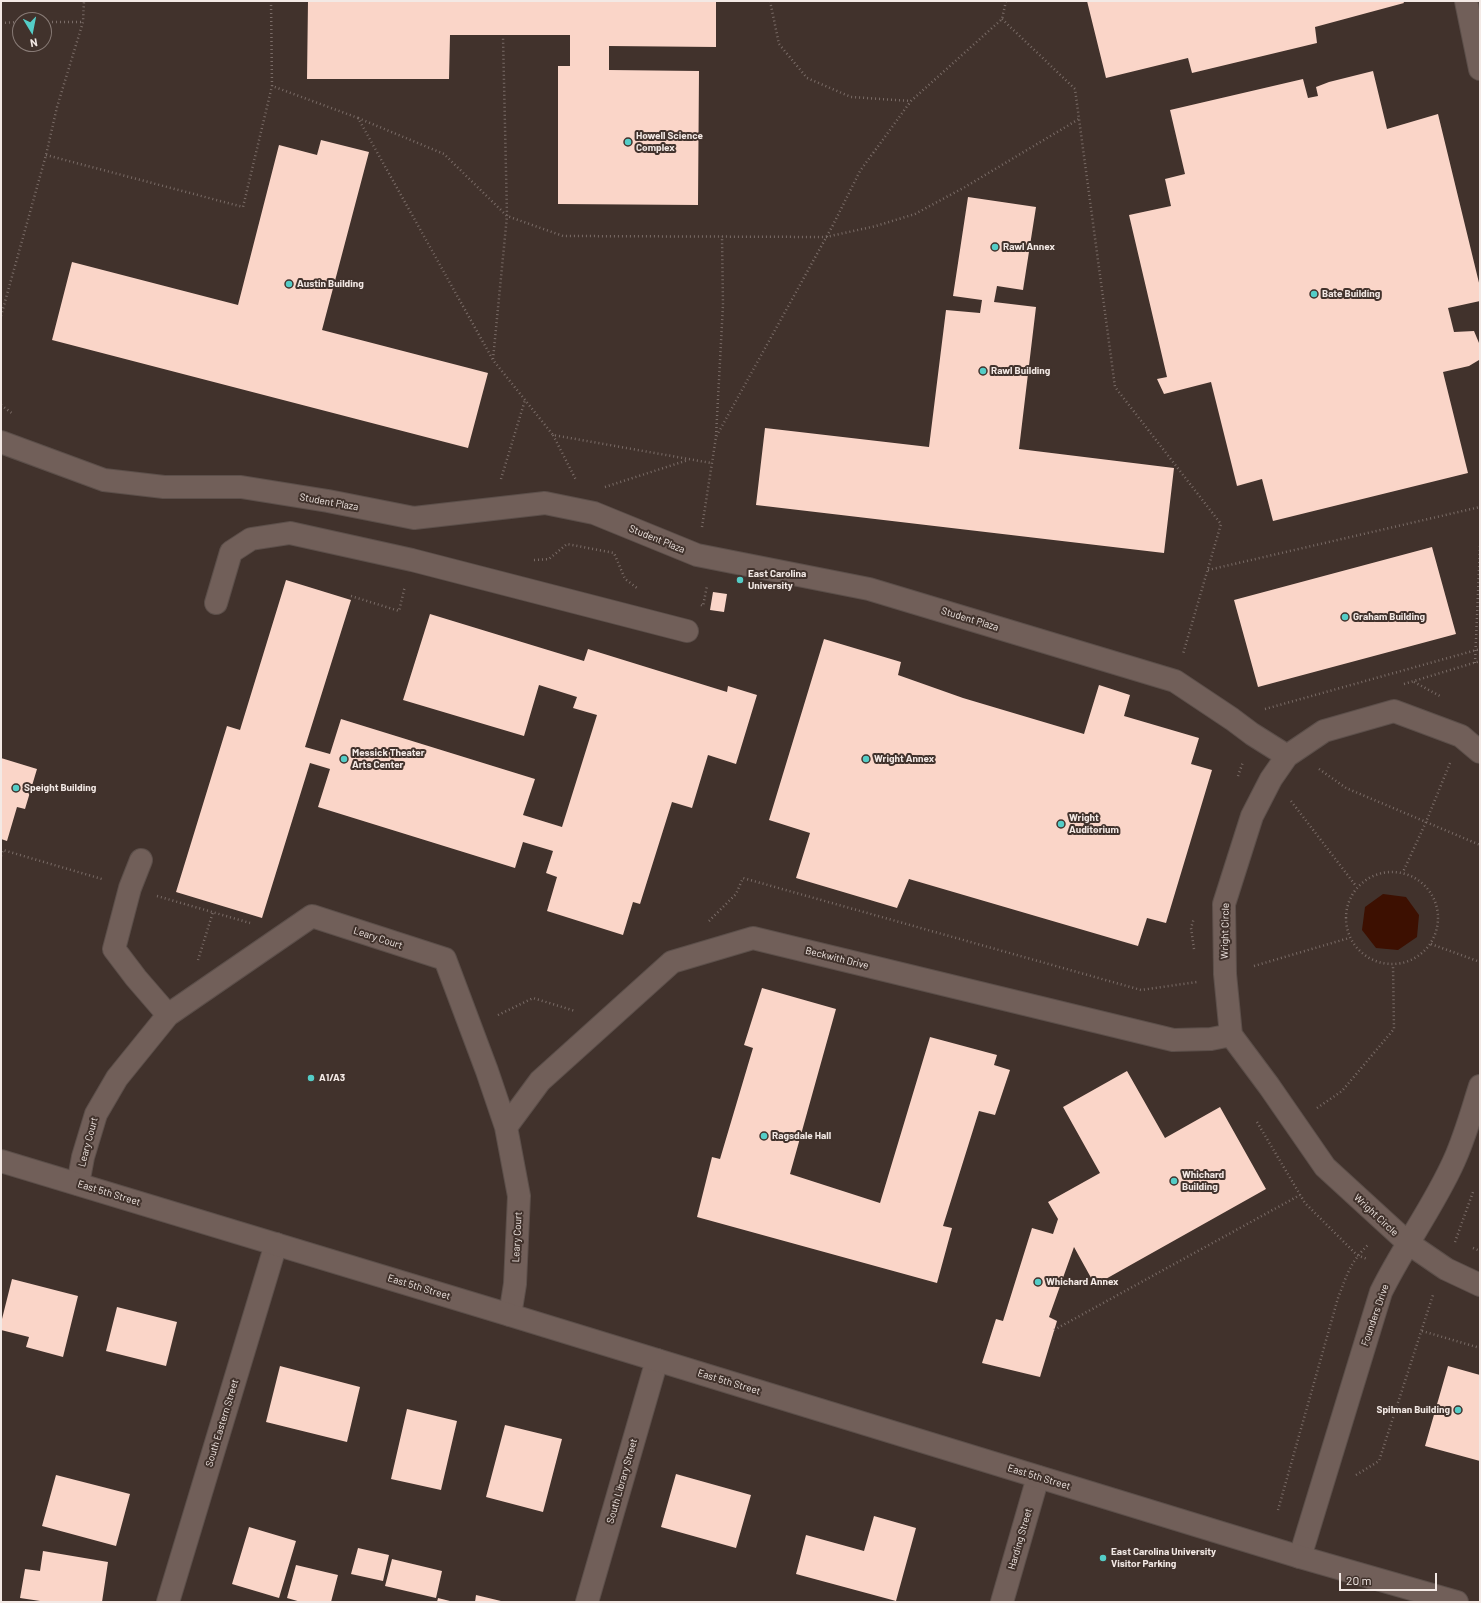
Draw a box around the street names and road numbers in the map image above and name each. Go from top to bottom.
street label: Student Plaza [299,491,359,513]
street label: Student Plaza [627,522,687,556]
street label: Student Plaza [940,605,1000,633]
street label: Wright Circle [1219,903,1231,959]
street label: Leary Court [352,924,404,952]
street label: Beckwith Drive [804,944,870,972]
street label: Leary Court [76,1116,100,1168]
street label: East 5th Street [76,1178,142,1208]
street label: Wright Circle [1351,1191,1401,1239]
street label: Leary Court [510,1211,524,1263]
street label: East 5th Street [386,1272,452,1302]
street label: Founders Drive [1359,1282,1391,1348]
street label: East 5th Street [696,1367,762,1397]
street label: South Eastern Street [203,1378,241,1468]
street label: South Library Street [604,1437,640,1525]
street label: East 5th Street [1006,1462,1072,1492]
street label: Harding Street [1006,1507,1034,1571]

